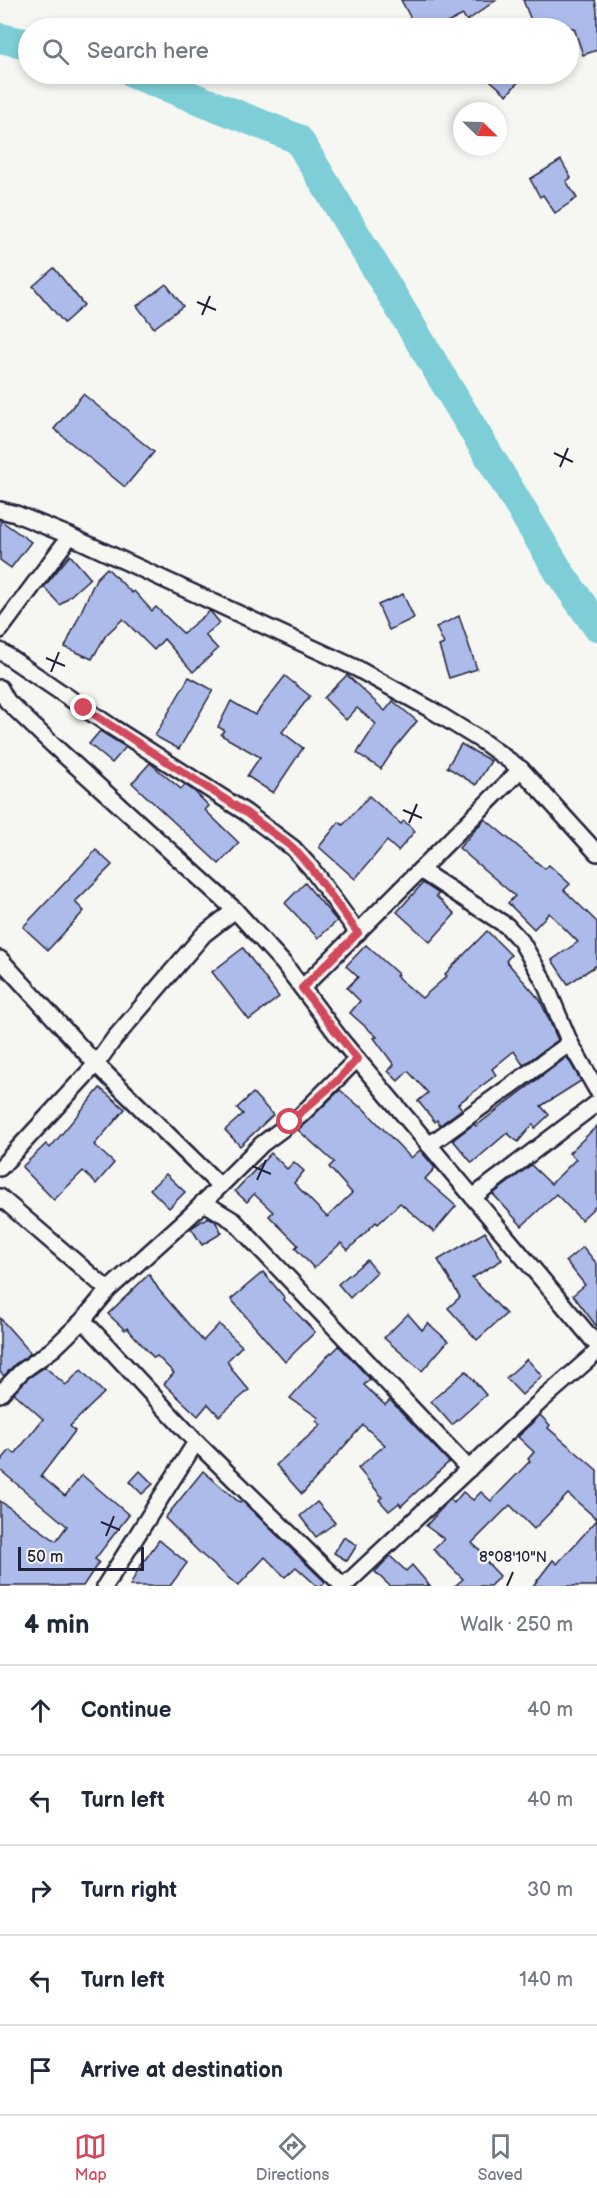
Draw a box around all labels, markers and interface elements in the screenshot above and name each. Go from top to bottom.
search box [18,18,579,84]
icon: search [39,35,72,68]
text: Search here [87,38,209,65]
north arrow [453,102,507,156]
route end [70,694,96,720]
route start [276,1108,302,1134]
scale bar [18,1544,144,1572]
text: 50 m [27,1548,63,1567]
text: 8°08'10"N [479,1548,547,1567]
text: 4 min [24,1610,89,1641]
text: Walk · 250 m [460,1613,573,1637]
icon: ahead [24,1694,57,1727]
text: Continue [81,1697,171,1724]
text: 40 m [527,1698,573,1722]
icon: left [24,1784,57,1817]
text: Turn left [81,1787,165,1814]
text: 40 m [527,1788,573,1812]
icon: right [24,1874,57,1907]
text: Turn right [81,1877,177,1904]
text: 30 m [527,1878,573,1902]
icon: left [24,1964,57,1997]
text: Turn left [81,1967,165,1994]
text: 140 m [519,1968,573,1992]
icon: arrive [24,2054,57,2087]
text: Arrive at destination [81,2057,283,2084]
tab: Map [74,2130,107,2185]
tab: Directions [256,2130,329,2185]
tab: Saved [478,2130,523,2185]

